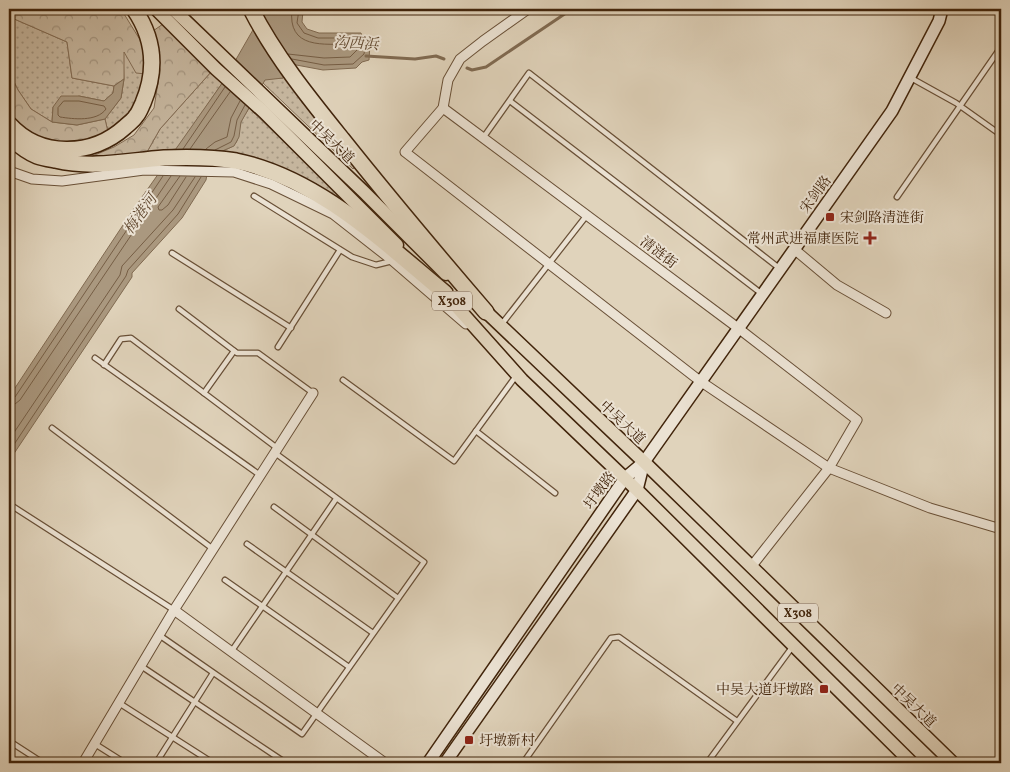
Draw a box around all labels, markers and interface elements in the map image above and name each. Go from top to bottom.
water label: 沟西浜 [333,33,380,56]
street label: 中吴大道 [304,116,358,168]
street label: 宋剑路 [796,172,836,217]
water label: 梅港河 [119,188,165,239]
place label: 宋剑路清涟街 [840,209,924,228]
marker: 宋剑路清涟街 [824,211,836,223]
place label: 常州武进福康医院 [747,230,859,249]
marker: 常州武进福康医院 [863,231,877,245]
street label: 清涟街 [636,233,681,273]
road number: X308 [432,292,472,310]
street label: 中吴大道 [595,397,649,449]
street label: 圩墩路 [580,468,620,513]
road number: X308 [778,604,818,622]
street label: 中吴大道 [886,680,940,732]
place label: 中吴大道圩墩路 [716,681,814,700]
marker: 中吴大道圩墩路 [818,683,830,695]
place label: 圩墩新村 [479,732,535,751]
marker: 圩墩新村 [463,734,475,746]

